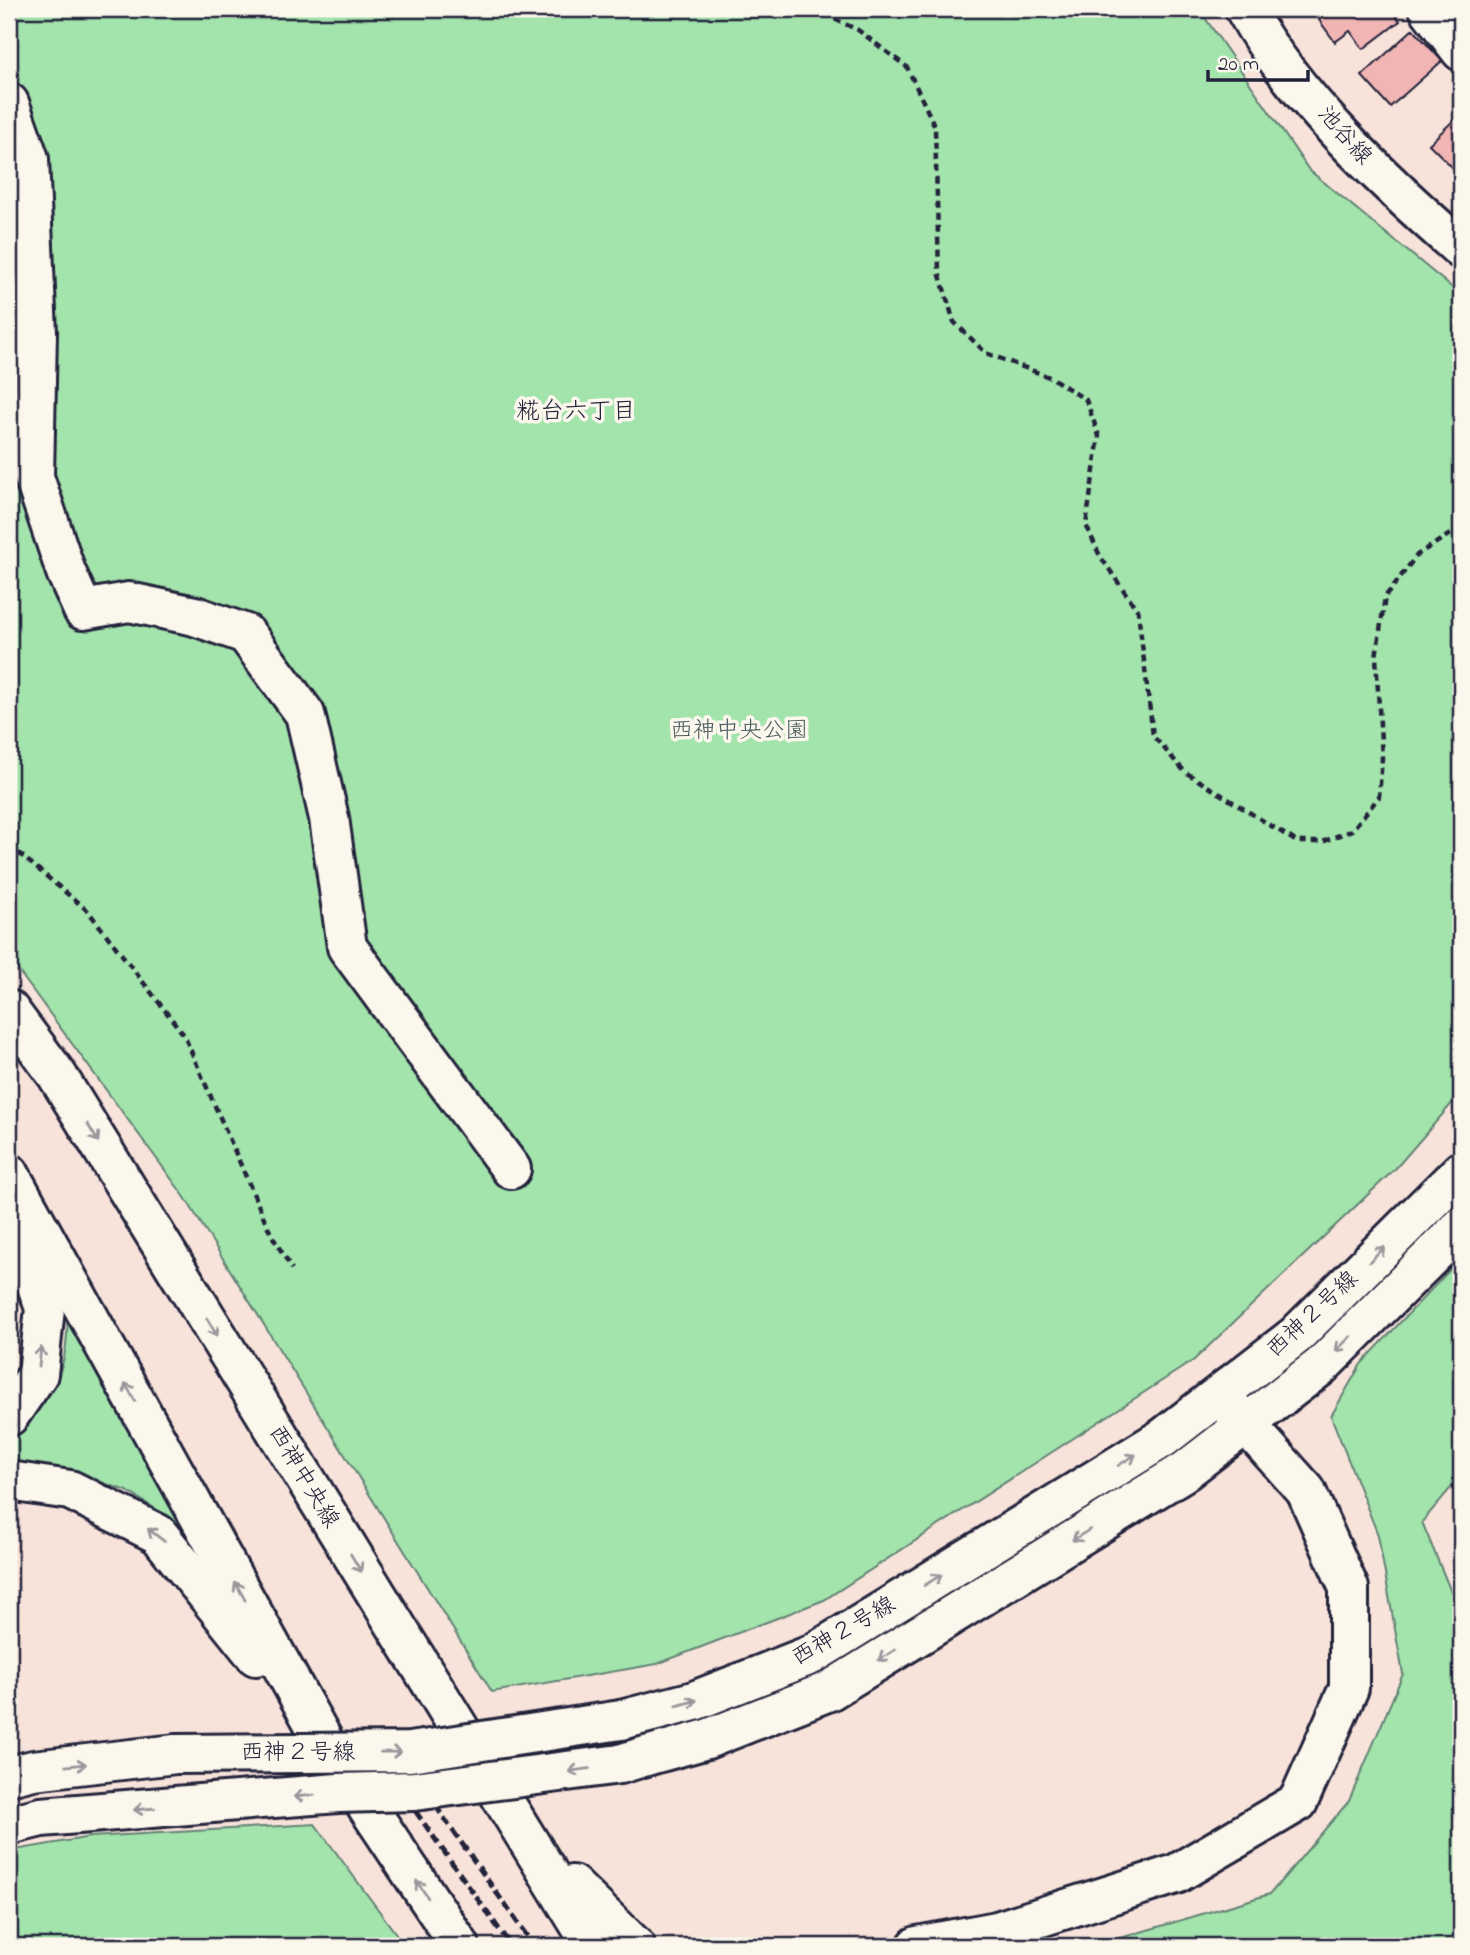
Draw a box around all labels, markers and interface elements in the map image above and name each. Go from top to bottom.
scale bar [1208,38,1307,82]
text: 20 m [1218,50,1259,80]
street label: 池谷線 [1309,99,1379,173]
district label: 糀台六丁目 [516,395,636,430]
park label: 西神中央公園 [670,715,808,748]
one-way arrow [86,1123,100,1143]
one-way arrow [1369,1246,1386,1263]
street label: 西神２号線 [1260,1264,1366,1366]
one-way arrow [205,1317,219,1337]
one-way arrow [1335,1336,1352,1353]
one-way arrow [34,1347,47,1369]
one-way arrow [123,1382,137,1402]
street label: 西神中央線 [259,1419,347,1535]
one-way arrow [1116,1453,1136,1467]
one-way arrow [147,1528,165,1544]
one-way arrow [1071,1529,1091,1543]
one-way arrow [348,1553,363,1572]
one-way arrow [923,1572,942,1587]
one-way arrow [233,1581,247,1601]
street label: 西神２号線 [786,1589,902,1675]
one-way arrow [878,1647,897,1662]
one-way arrow [676,1695,698,1708]
street label: 西神２号線 [241,1737,356,1770]
one-way arrow [379,1746,402,1759]
one-way arrow [64,1758,87,1771]
one-way arrow [568,1763,591,1776]
one-way arrow [293,1790,316,1803]
one-way arrow [134,1803,156,1816]
one-way arrow [415,1880,429,1900]

